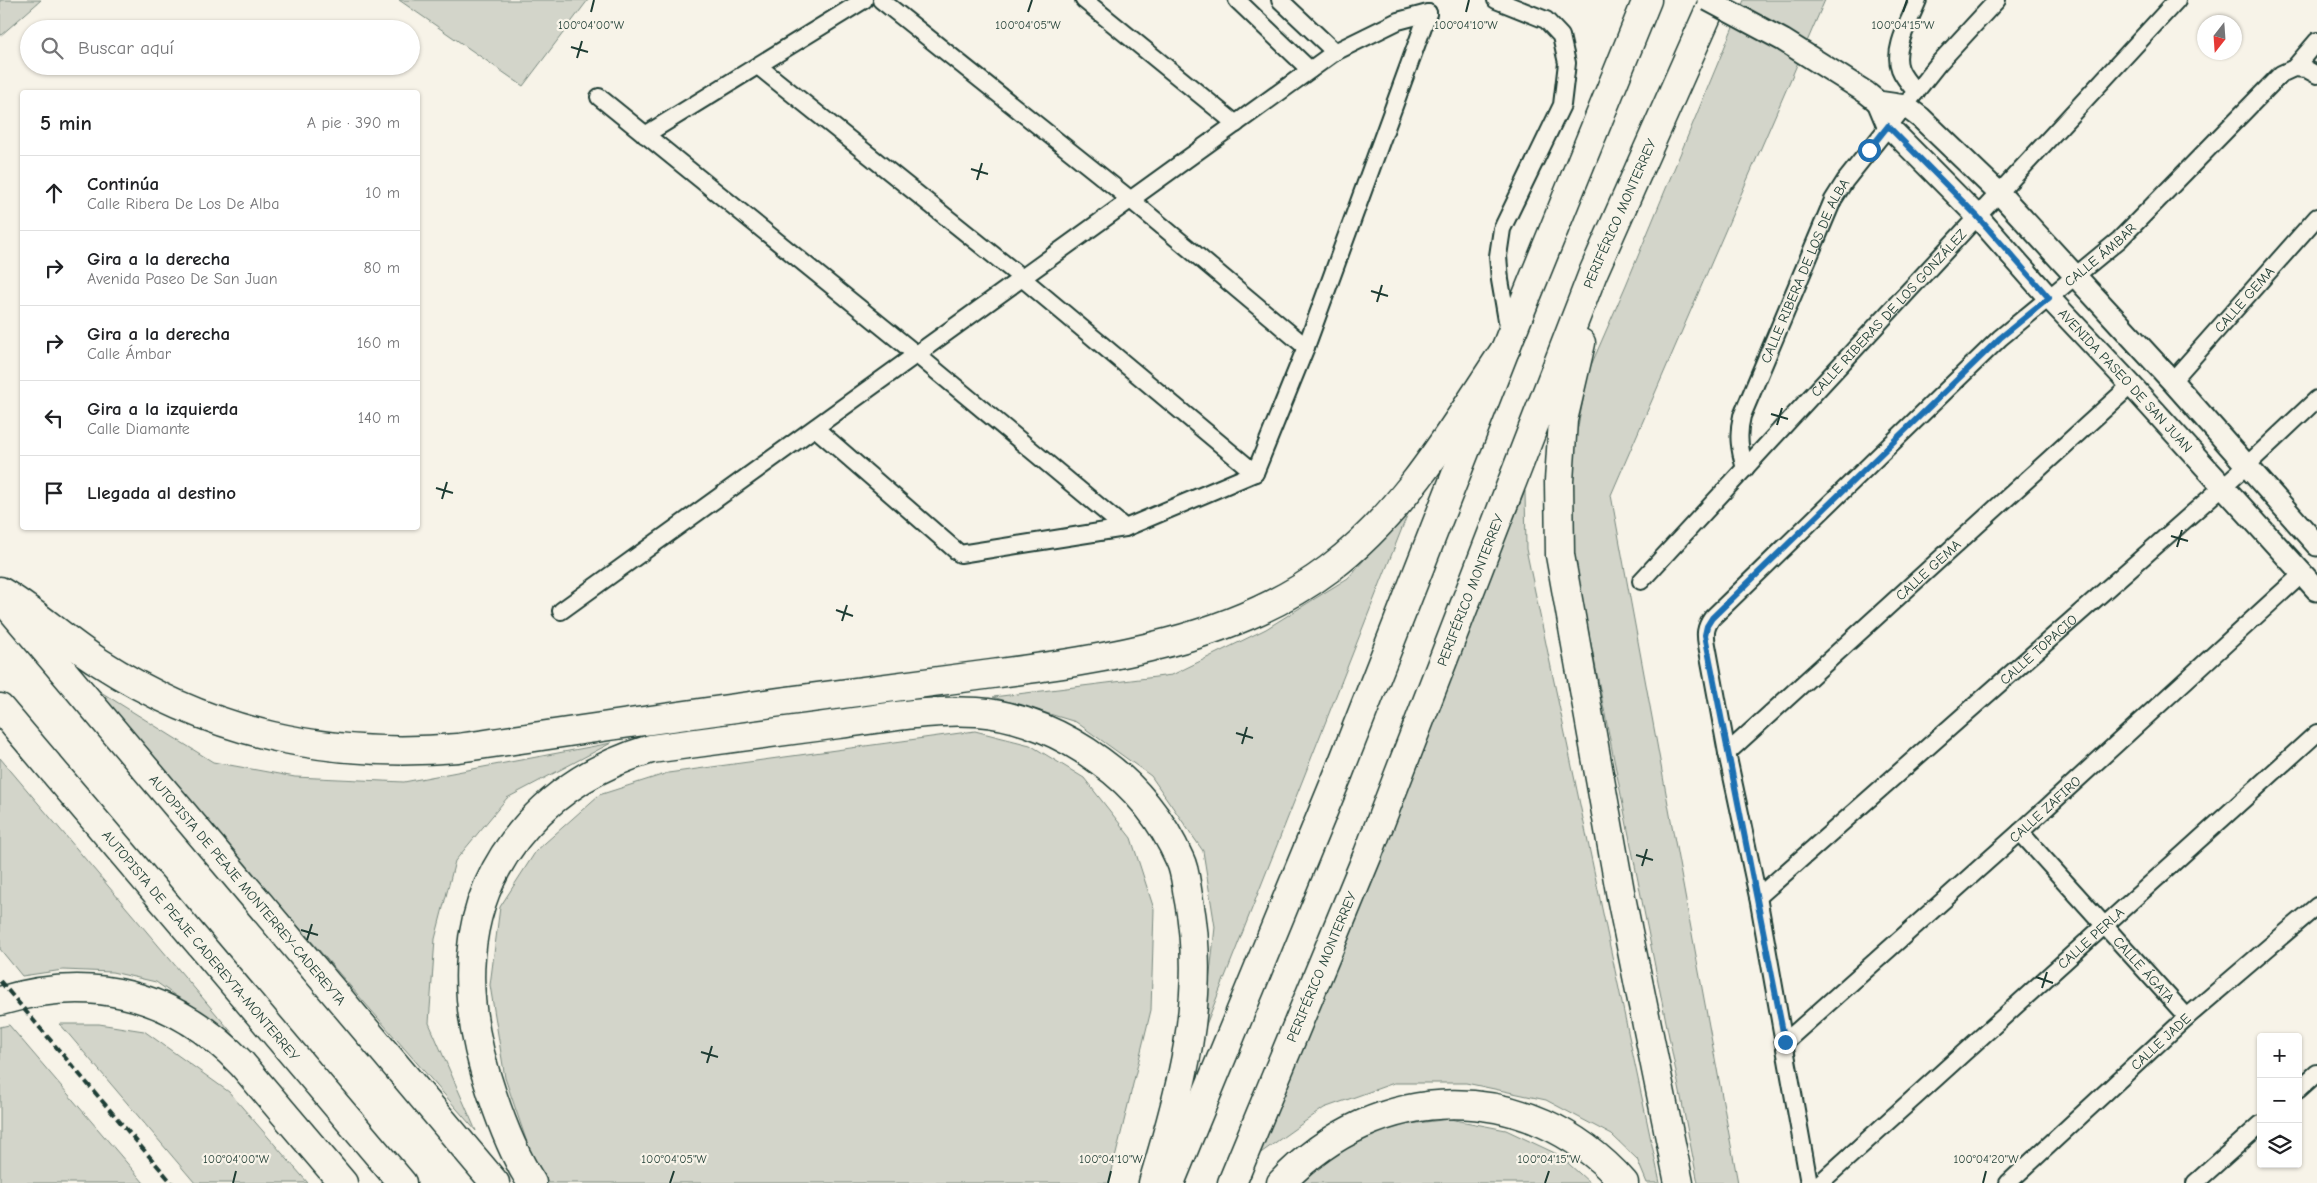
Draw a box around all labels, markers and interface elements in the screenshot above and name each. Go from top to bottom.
north arrow [2197,15,2242,60]
text: 100°04'00"W [558,18,625,32]
text: 100°04'05"W [995,18,1061,32]
text: 100°04'10"W [1434,18,1498,32]
text: 100°04'15"W [1872,18,1935,32]
search box [20,20,420,75]
icon: search [38,34,66,62]
text: Buscar aquí [78,37,174,59]
text: 5 min [40,111,92,135]
text: A pie · 390 m [307,114,400,132]
street label: PERIFÉRICO MONTERREY [1579,136,1660,291]
route start [1858,139,1881,162]
text: Continúa [87,173,159,195]
street label: CALLE RIBERA DE LOS DE ALBA [1757,175,1853,366]
icon: ahead [40,179,68,207]
text: 10 m [365,184,400,202]
text: Calle Ribera De Los De Alba [87,195,279,213]
street label: CALLE ÁMBAR [2061,219,2139,290]
street label: CALLE RIBERAS DE LOS GONZÁLEZ [1807,225,1970,400]
text: Gira a la derecha [87,248,230,270]
icon: right [40,254,68,282]
text: 80 m [363,259,400,277]
street label: CALLE GEMA [2211,263,2278,336]
text: Avenida Paseo De San Juan [87,270,278,288]
street label: AVENIDA PASEO DE SAN JUAN [2055,305,2196,456]
text: Gira a la derecha [87,323,230,345]
icon: right [40,329,68,357]
text: 160 m [357,334,400,352]
text: Calle Ámbar [87,345,171,363]
text: Gira a la izquierda [87,398,238,420]
icon: left [40,404,68,432]
text: 140 m [358,409,400,427]
text: Calle Diamante [87,420,190,438]
icon: arrive [40,479,68,507]
text: Llegada al destino [87,482,236,504]
street label: PERIFÉRICO MONTERREY [1433,511,1508,669]
street label: CALLE GEMA [1892,536,1964,604]
street label: CALLE TOPACIO [1996,611,2080,688]
street label: AUTOPISTA DE PEAJE MONTERREY-CADEREYTA [146,771,350,1009]
street label: CALLE ZAFIRO [2006,772,2084,846]
street label: AUTOPISTA DE PEAJE CADEREYTA-MONTERREY [98,827,304,1065]
street label: PERIFÉRICO MONTERREY [1283,888,1360,1045]
street label: CALLE PERLA [2054,904,2127,972]
street label: CALLE ÁGATA [2110,933,2178,1006]
street label: CALLE JADE [2127,1010,2194,1074]
route end [1774,1031,1797,1054]
map controls [2257,1033,2302,1168]
button: + [2257,1033,2302,1078]
button: − [2257,1078,2302,1123]
button: layers [2257,1123,2302,1168]
text: 100°04'00"W [203,1152,270,1166]
text: 100°04'05"W [641,1152,707,1166]
text: 100°04'10"W [1079,1152,1143,1166]
text: 100°04'15"W [1518,1152,1581,1166]
text: 100°04'20"W [1953,1152,2019,1166]

